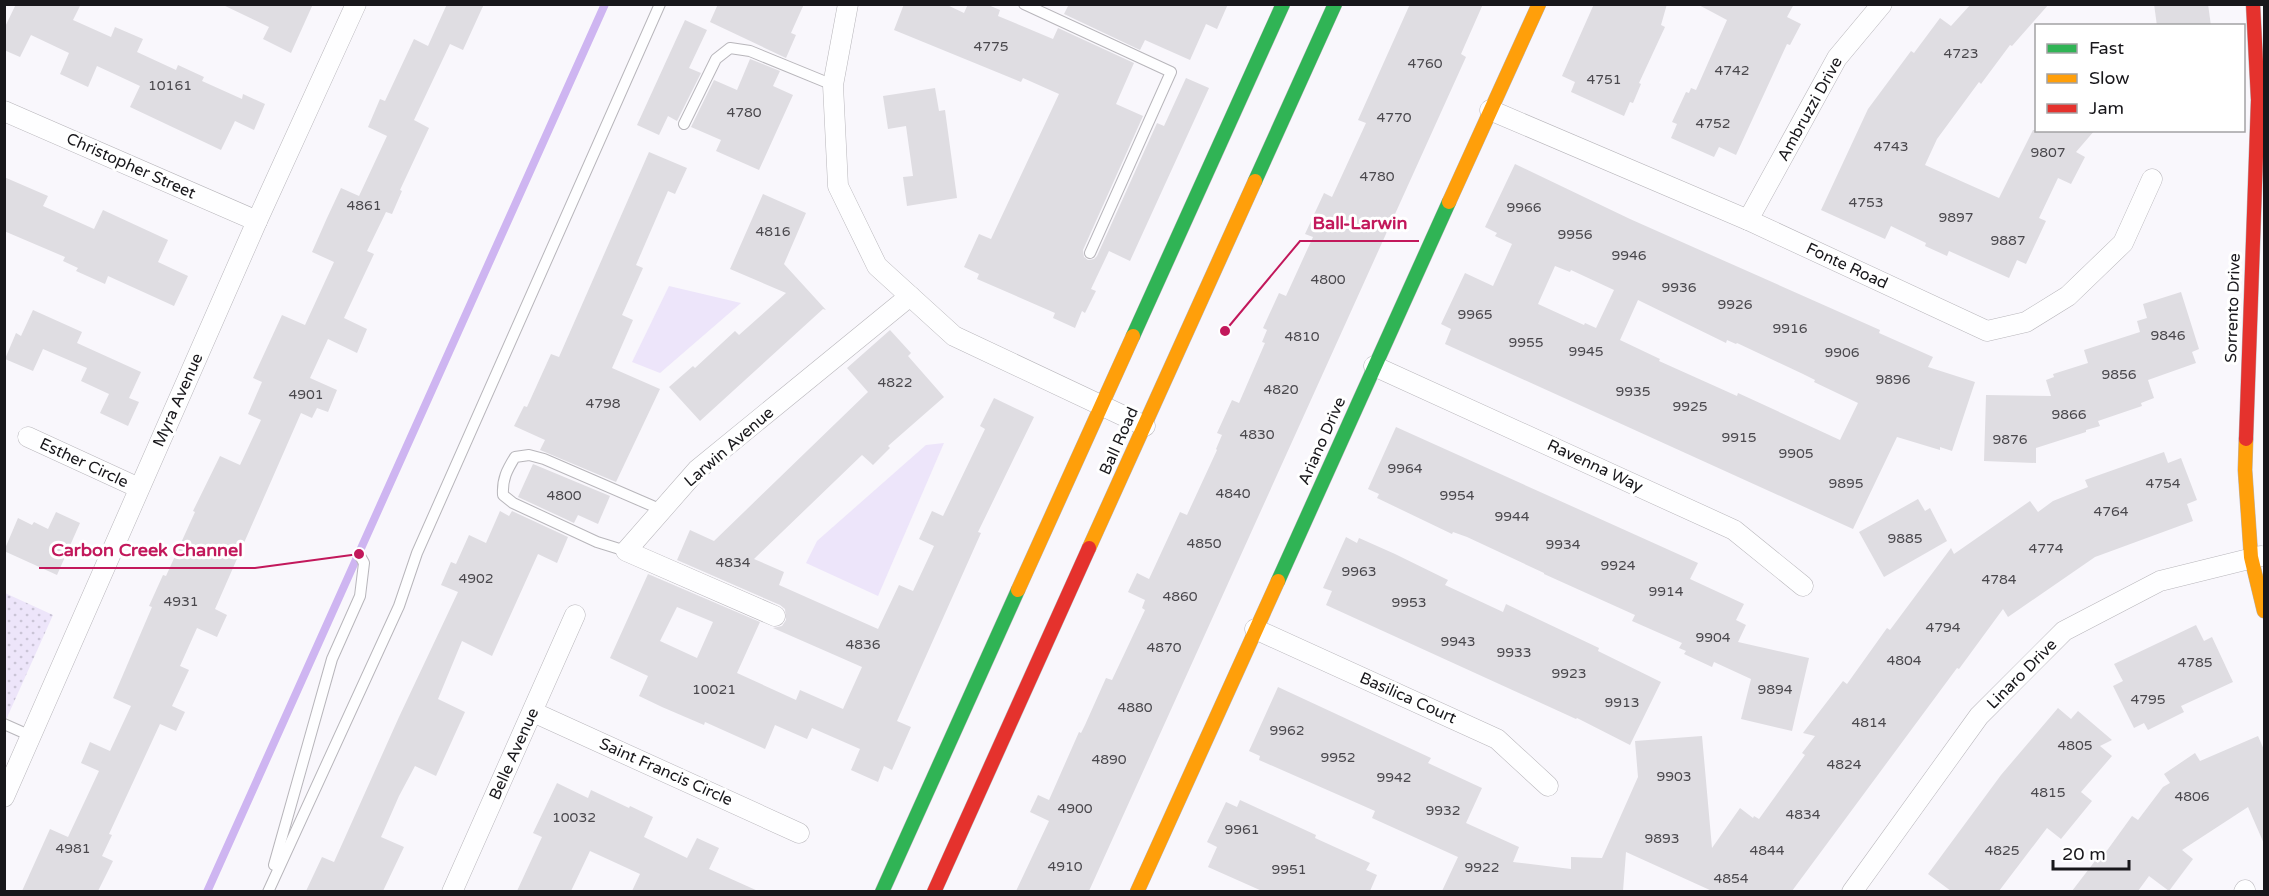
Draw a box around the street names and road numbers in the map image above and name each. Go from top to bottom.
street label: Ambruzzi Drive [1773,53,1847,165]
street label: Christopher Street [63,129,199,203]
street label: Fonte Road [1803,238,1891,294]
street label: Sorrento Drive [2221,253,2245,363]
street label: Myra Avenue [148,350,208,450]
street label: Ariano Drive [1294,394,1350,488]
street label: Larwin Avenue [680,403,778,491]
street label: Ball Road [1095,404,1143,478]
street label: Esther Circle [36,434,132,492]
street label: Ravenna Way [1544,435,1646,497]
street label: Linaro Drive [1983,635,2061,713]
street label: Basilica Court [1356,668,1460,728]
street label: Belle Avenue [485,705,543,803]
street label: Saint Francis Circle [596,734,736,810]

